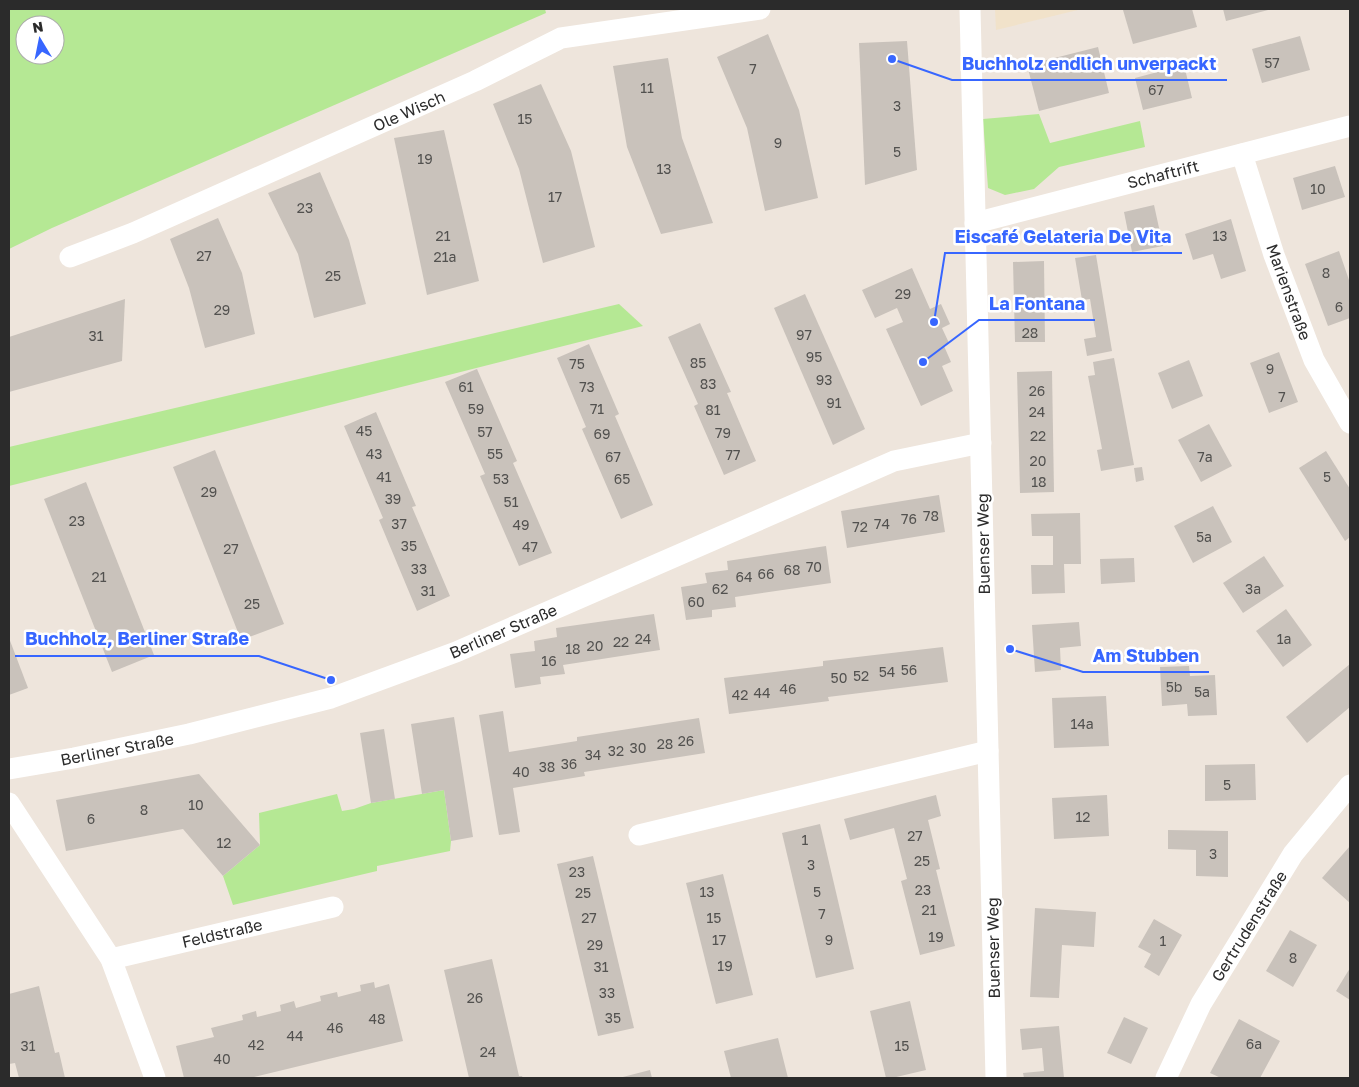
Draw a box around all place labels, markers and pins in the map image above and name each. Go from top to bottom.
callout: Buchholz endlich unverpackt [952,47,1227,80]
callout: Eiscafé Gelateria De Vita [945,220,1182,253]
callout: La Fontana [979,287,1095,320]
callout: Buchholz, Berliner Straße [15,623,259,656]
callout: Am Stubben [1083,639,1209,672]

